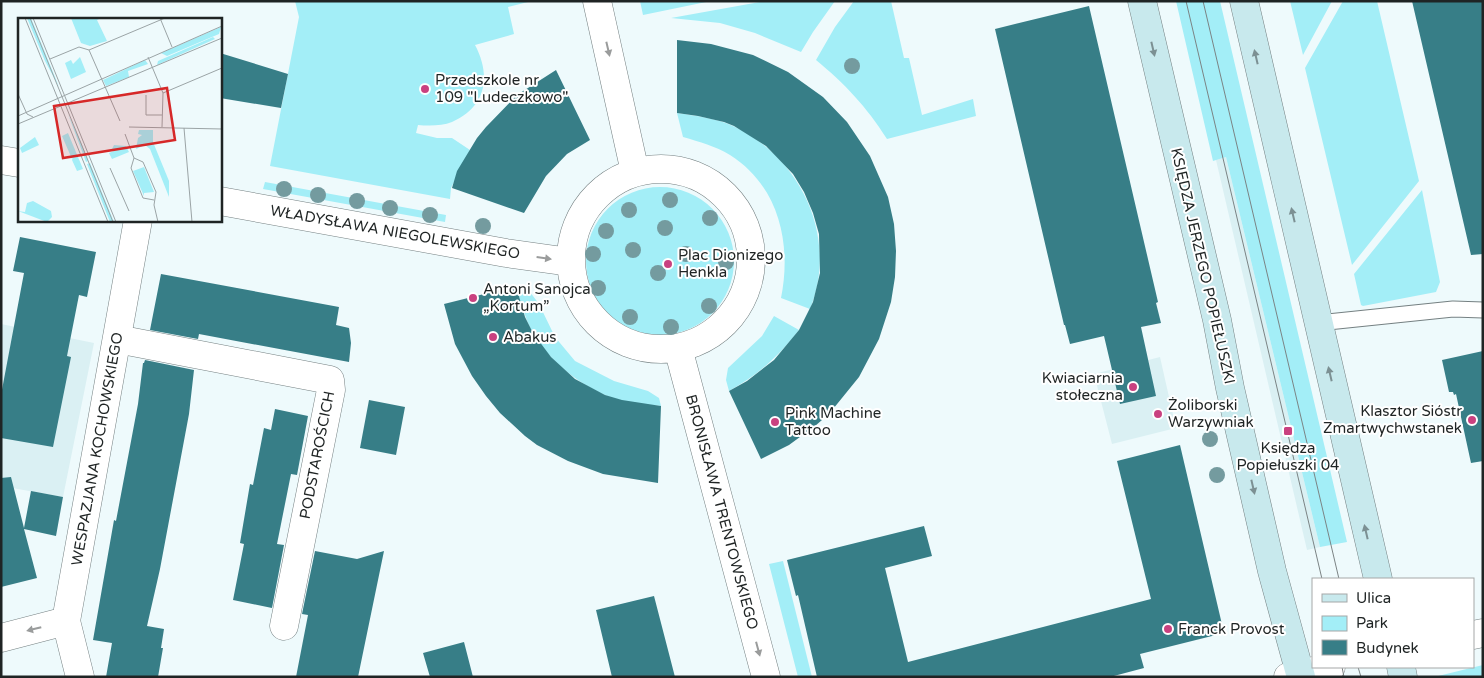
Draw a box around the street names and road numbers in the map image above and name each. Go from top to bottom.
street label: KSIĘDZA JERZEGO POPIEŁUSZKI [1167,146,1239,386]
street label: WŁADYSŁAWA NIEGOLEWSKIEGO [269,201,521,263]
street label: WESPAZJANA KOCHOWSKIEGO [68,331,126,567]
street label: PODSTAROŚCICH [296,389,338,521]
street label: BRONISŁAWA TRENTOWSKIEGO [682,392,762,632]

